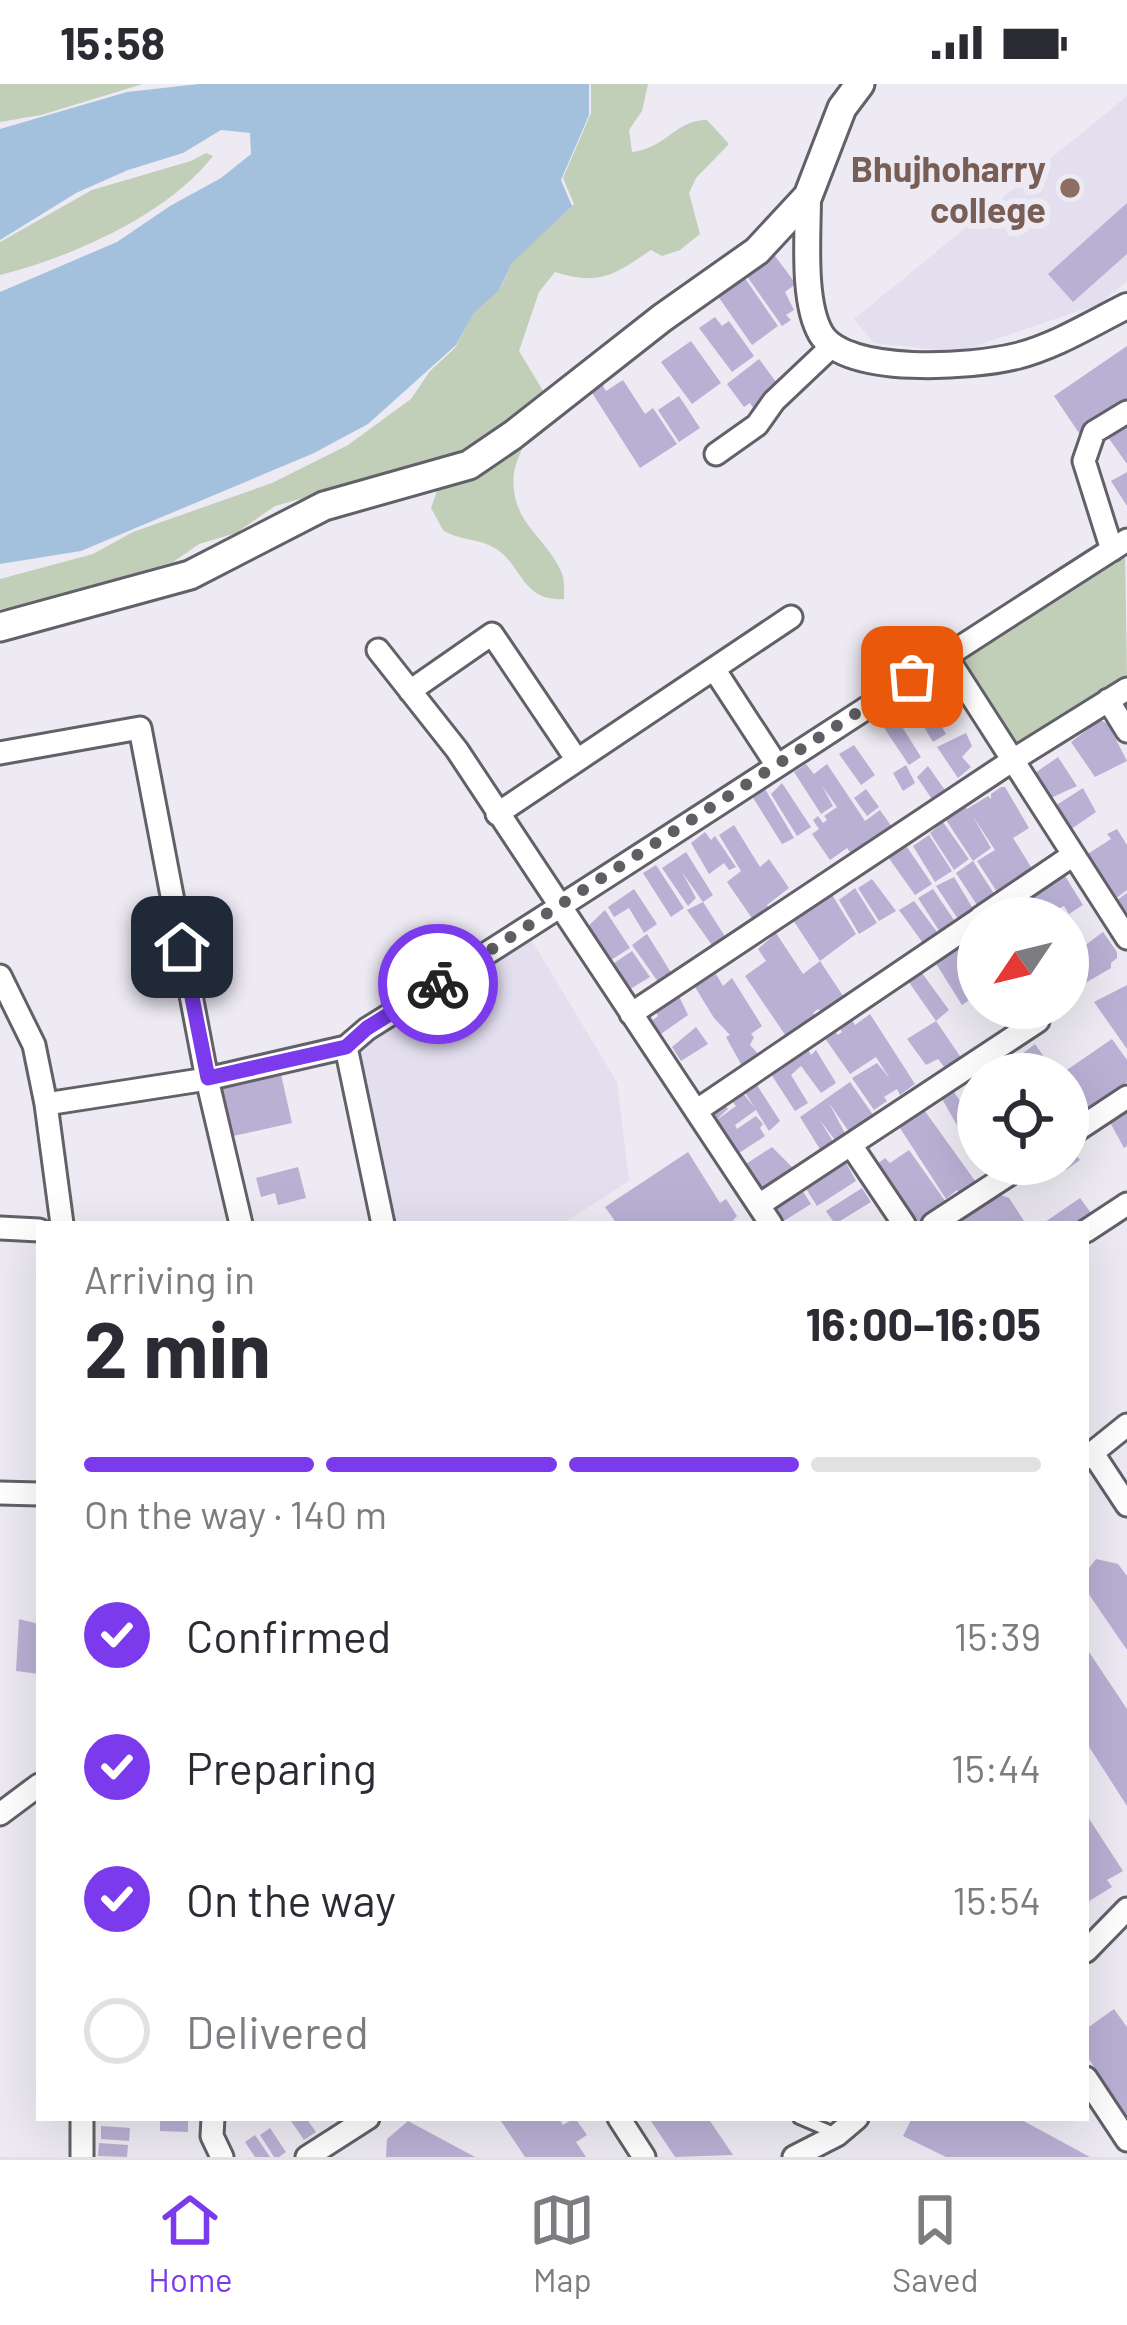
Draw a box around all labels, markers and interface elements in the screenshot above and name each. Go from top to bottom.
text: 15:58 [60,15,165,69]
place label: Bhujhoharry college [851,146,1046,230]
marker: Bhujhoharry college [1057,175,1083,201]
pin [861,626,963,728]
icon: bag [879,644,945,710]
pin [131,896,233,998]
north arrow [957,897,1089,1029]
map controls [957,897,1089,1185]
icon: home [149,914,215,980]
courier [378,924,498,1044]
icon: bike [405,951,471,1017]
button: locate [957,1053,1089,1185]
text: Arriving in [84,1255,255,1302]
text: 16:00–16:05 [805,1296,1041,1350]
text: 2 min [84,1300,271,1394]
text: On the way · 140 m [84,1490,387,1537]
icon: check [84,1602,150,1668]
text: Confirmed [186,1608,391,1662]
text: 15:39 [954,1612,1041,1659]
icon: check [84,1734,150,1800]
text: Preparing [186,1740,377,1794]
text: 15:44 [951,1744,1041,1791]
icon: check [84,1866,150,1932]
text: On the way [186,1872,396,1926]
text: 15:54 [953,1876,1041,1923]
text: Delivered [186,2004,369,2058]
tab: Home [148,2187,233,2299]
tab: Map [529,2187,595,2299]
tab: Saved [892,2187,979,2299]

